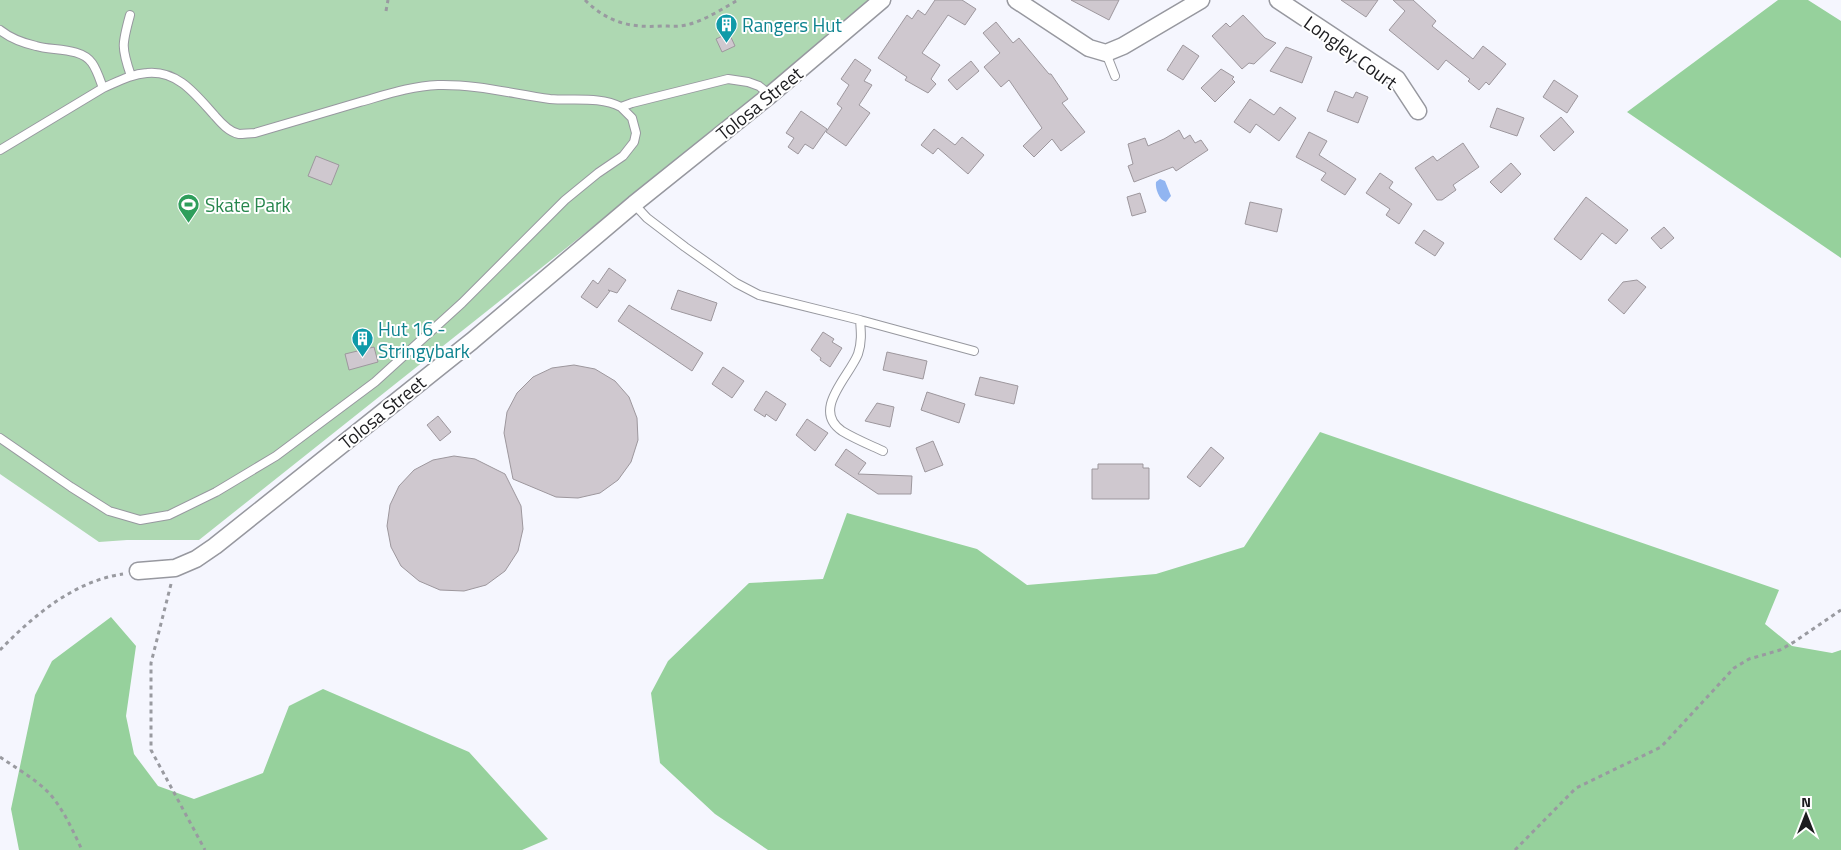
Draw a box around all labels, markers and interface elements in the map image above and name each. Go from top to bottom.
street label: Longley Court [1298,8,1404,96]
place label: Rangers Hut [742,10,842,39]
building icon: Rangers Hut [714,12,738,43]
street label: Tolosa Street [709,59,809,147]
place label: Skate Park [205,190,291,219]
sports icon: Skate Park [177,192,201,223]
place label: Hut 16 - Stringybark [378,314,470,365]
building icon: Hut 16 - Stringybark [350,327,374,358]
street label: Tolosa Street [332,368,432,456]
north arrow [1781,790,1831,840]
text: N [1801,791,1811,812]

